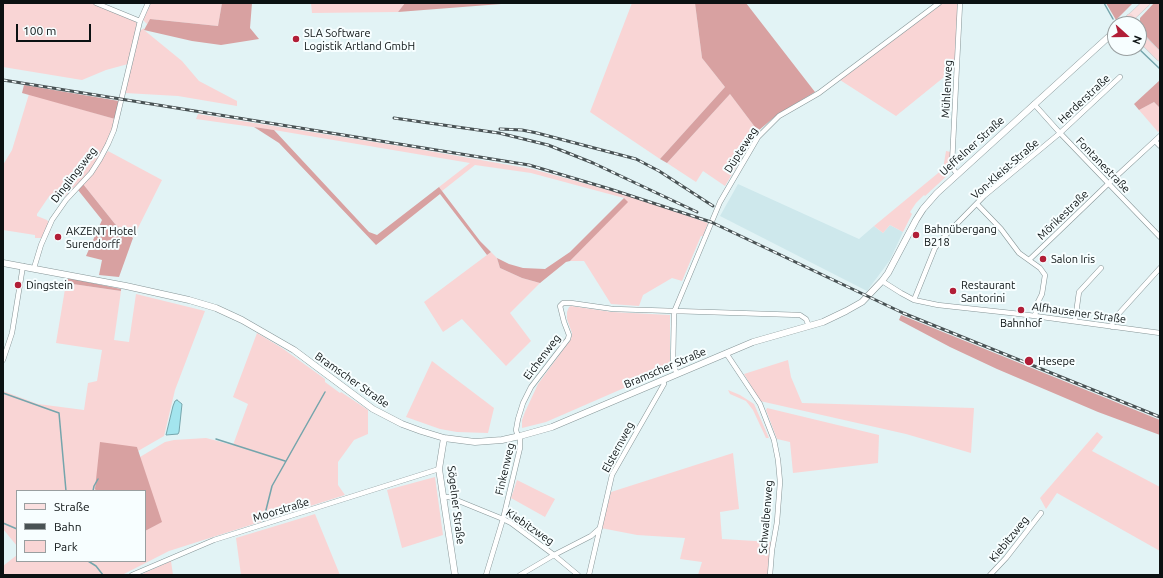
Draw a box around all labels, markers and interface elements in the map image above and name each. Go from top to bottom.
scale bar [18,16,93,42]
north arrow [1107,16,1147,56]
text: 100 m [23,24,56,37]
place label: SLA Software Logistik Artland GmbH [304,26,415,52]
marker: SLA Software Logistik Artland GmbH [291,34,301,44]
text: N [1130,34,1144,46]
street label: Mühlenweg [939,60,955,118]
street label: Herderstraße [1055,72,1113,126]
street label: Ueffelner Straße [937,113,1007,179]
street label: Düpteweg [721,125,761,175]
street label: Fontanestraße [1073,134,1133,196]
street label: Von-Kleist-Straße [968,136,1042,202]
street label: Dinglingsweg [48,145,100,205]
street label: Mörikestraße [1035,187,1091,243]
place label: Bahnübergang B218 [924,222,997,248]
place label: AKZENT Hotel Surendorff [66,224,136,250]
marker: Bahnübergang B218 [911,230,921,240]
marker: AKZENT Hotel Surendorff [53,232,63,242]
place label: Salon Iris [1051,252,1095,266]
marker: Salon Iris [1038,254,1048,264]
place label: Dingstein [26,278,73,292]
place label: Restaurant Santorini [961,278,1015,304]
marker: Dingstein [13,280,23,290]
marker: Restaurant Santorini [948,286,958,296]
street label: Alfhausener Straße [1031,300,1127,326]
marker: Bahnhof [1016,305,1026,315]
place label: Bahnhof [1000,316,1042,330]
street label: Eichenweg [521,332,563,382]
street label: Bramscher Straße [622,345,708,391]
street label: Bramscher Straße [312,349,392,411]
place label: Hesepe [1038,354,1075,368]
marker: Hesepe [1023,355,1035,367]
street label: Elsternweg [599,419,637,475]
street label: Finkenweg [493,442,517,496]
street label: Sögelner Straße [445,465,467,545]
street label: Schwalbenweg [756,480,776,554]
legend [16,490,146,562]
street label: Moorstraße [251,495,311,525]
text: Straße [54,500,90,513]
street label: Kiebitzweg [503,506,557,548]
street label: Kiebitzweg [987,513,1031,565]
text: Bahn [54,520,82,533]
text: Park [54,540,78,553]

